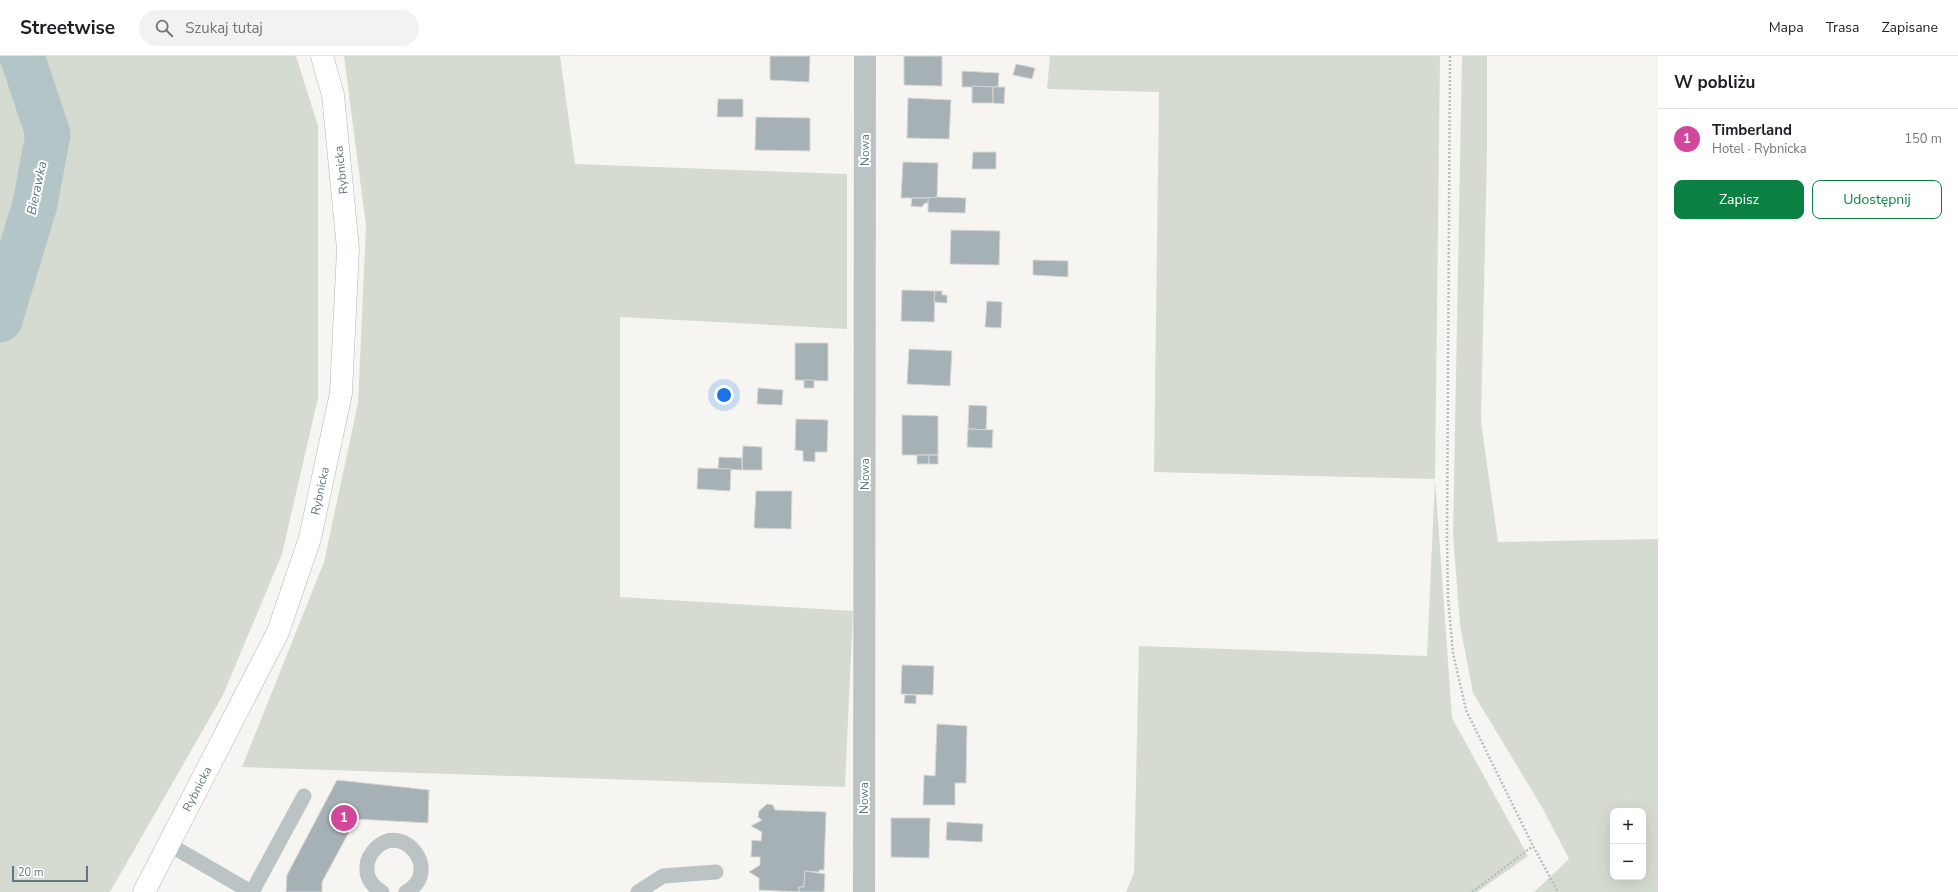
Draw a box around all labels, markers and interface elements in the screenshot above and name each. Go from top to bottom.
search box [139,10,419,46]
text: Streetwise [20,15,115,41]
icon: search [153,17,175,39]
text: Szukaj tutaj [185,18,263,38]
text: Mapa [1769,18,1804,37]
text: Trasa [1826,18,1860,37]
text: Zapisane [1882,18,1938,37]
text: W pobliżu [1674,71,1755,94]
text: Timberland [1712,120,1792,140]
text: 1 [1683,130,1691,148]
text: 150 m [1904,130,1942,148]
street label: Nowa [857,134,873,166]
text: Hotel · Rybnicka [1712,140,1807,158]
street label: Rybnicka [331,145,351,195]
water label: Bierawka [23,159,51,216]
button: Zapisz [1674,180,1804,219]
button: Udostępnij [1812,180,1942,219]
your location [714,385,734,405]
street label: Nowa [857,458,873,490]
street label: Rybnicka [307,465,333,516]
street label: Rybnicka [179,764,215,814]
street label: Nowa [856,782,872,814]
pin: 1 [331,803,357,833]
map controls [1610,808,1646,880]
button: + [1610,808,1646,844]
button: − [1610,844,1646,880]
scale bar [12,864,88,883]
text: 20 m [18,865,43,880]

